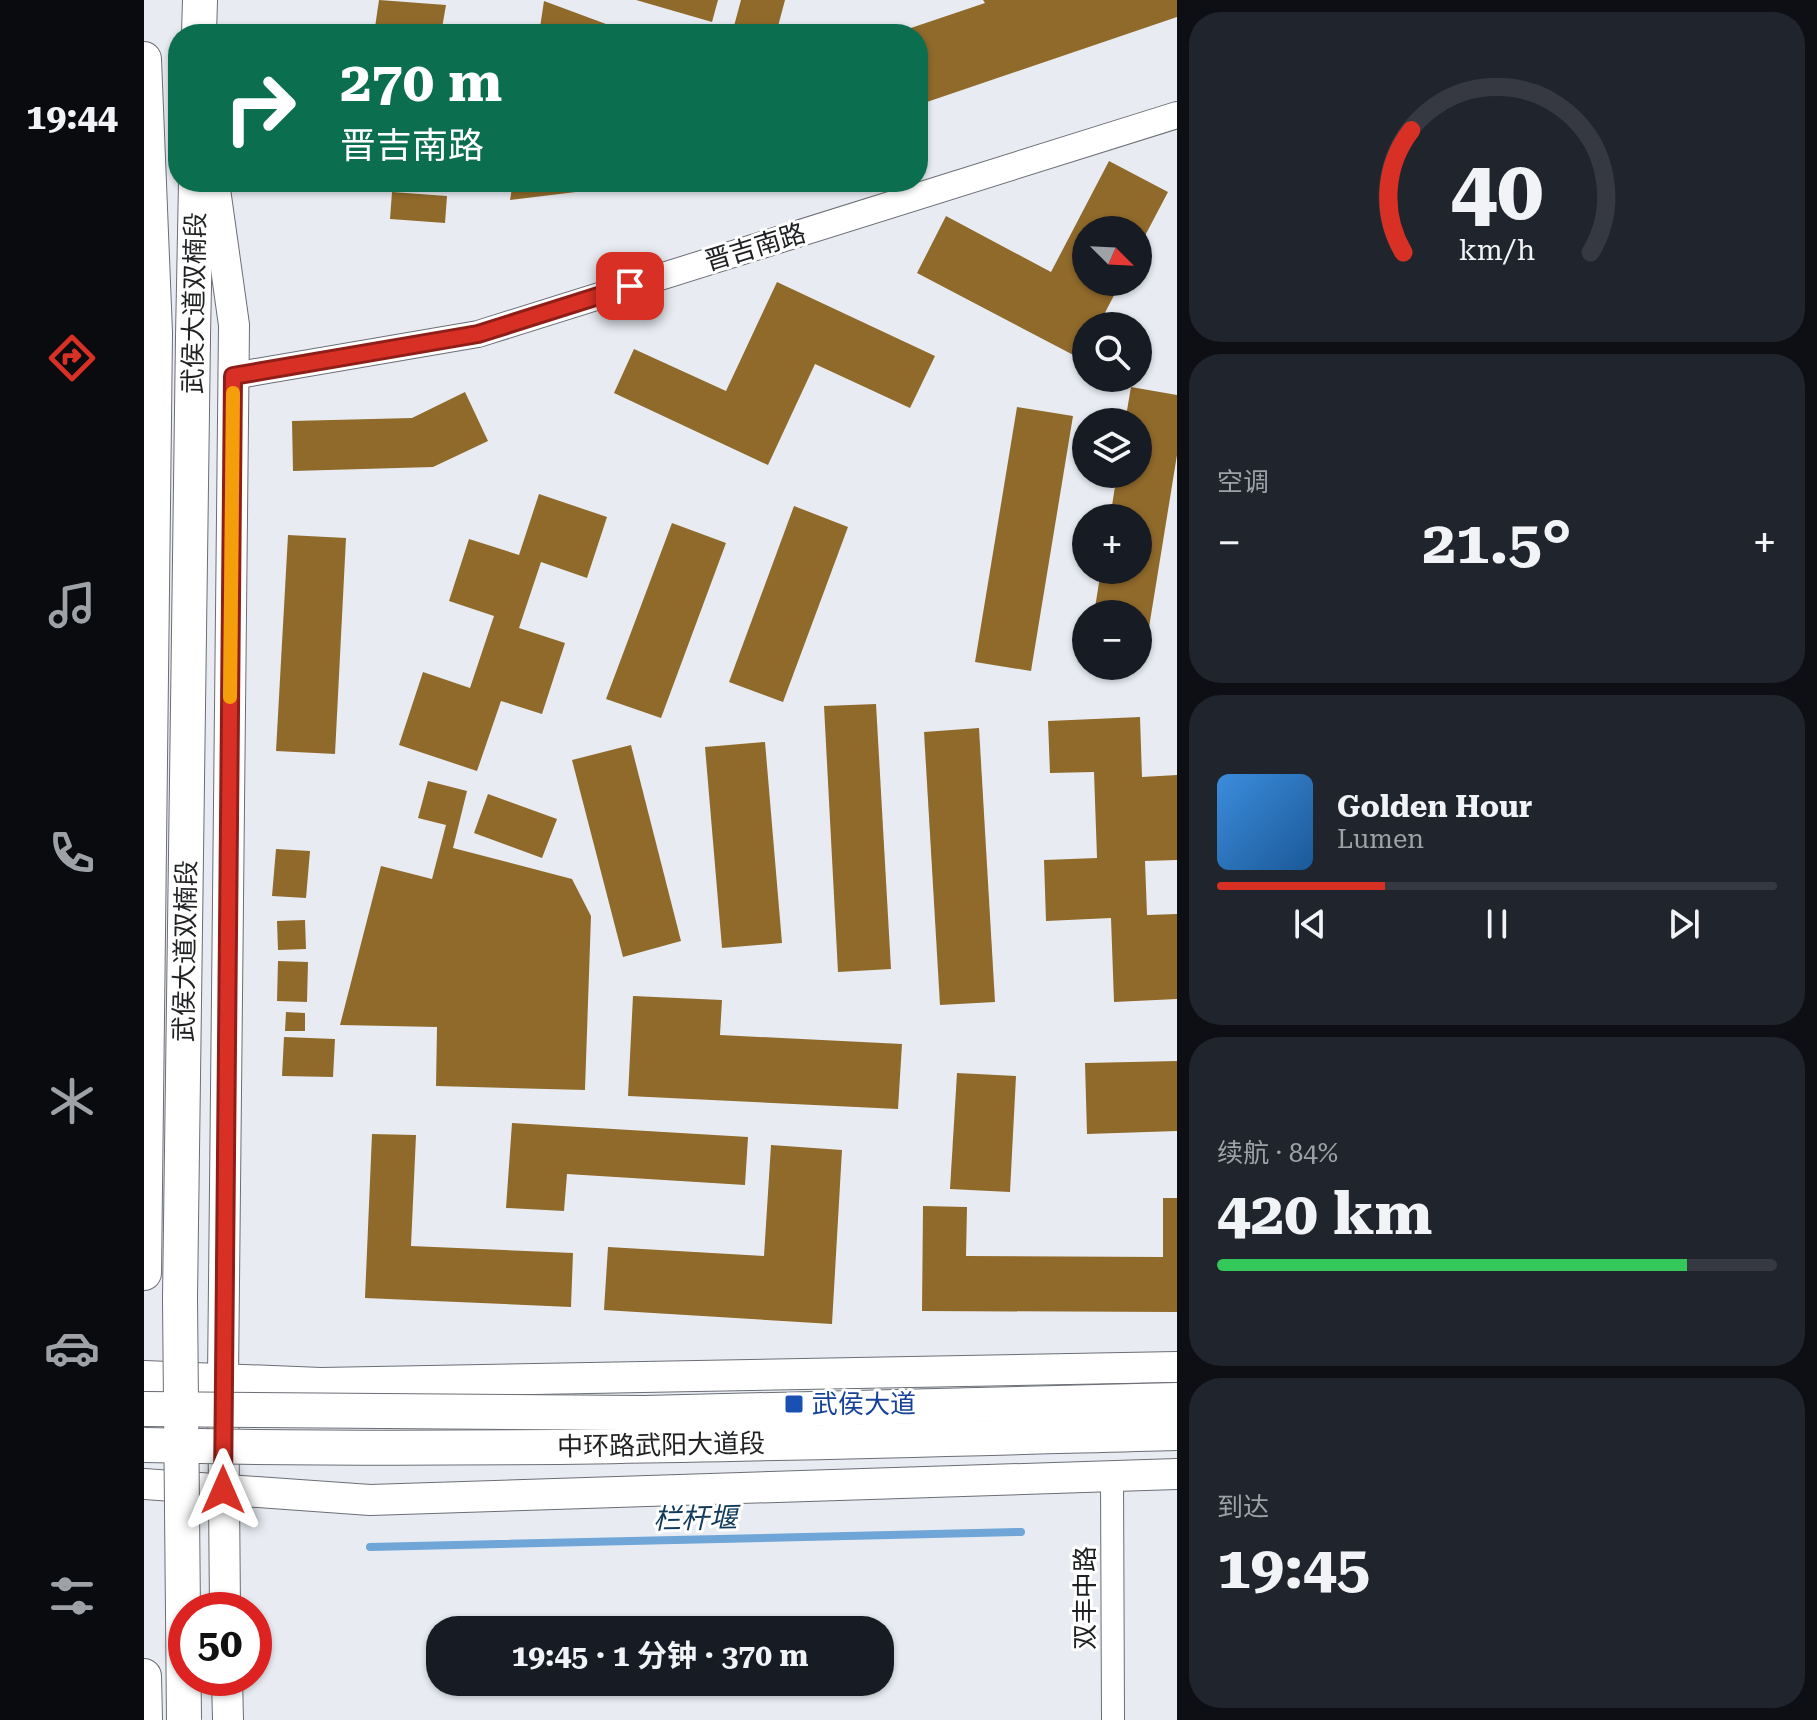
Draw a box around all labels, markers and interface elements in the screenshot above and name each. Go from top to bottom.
text: 270 m [340,49,502,115]
icon: right [208,56,312,160]
text: 19:44 [26,96,118,138]
text: 晋吉南路 [340,125,484,167]
text: 40 [1450,141,1544,238]
street label: 武侯大道双楠段 [177,212,211,394]
north arrow [1072,216,1152,296]
map controls [1072,216,1152,680]
street label: 晋吉南路 [701,217,809,277]
text: km/h [1459,233,1535,267]
pin [596,252,664,320]
icon: arrive [608,264,652,308]
button: search [1072,312,1152,392]
icon: directions [44,330,100,386]
button: layers [1072,408,1152,488]
text: 空调 [1217,467,1269,497]
button: + [1072,504,1152,584]
text: 21.5° [1422,507,1572,578]
text: − [1217,517,1242,569]
text: + [1752,517,1777,569]
icon: music [44,577,100,633]
button: − [1072,600,1152,680]
text: Golden Hour [1337,789,1532,824]
text: Lumen [1337,824,1424,854]
icon: phone [44,825,100,881]
street label: 武侯大道双楠段 [168,860,202,1042]
icon: previous [1288,902,1332,946]
icon: pause [1475,902,1519,946]
icon: next [1662,902,1706,946]
icon: climate [44,1073,100,1129]
text: 续航 · 84% [1217,1138,1338,1168]
text: 420 km [1217,1178,1432,1249]
icon: car [44,1320,100,1376]
place label: 武侯大道 [812,1389,916,1419]
marker: 武侯大道 [783,1393,805,1415]
street label: 中环路武阳大道段 [557,1428,765,1462]
position arrow [181,1448,265,1532]
text: 到达 [1217,1492,1269,1522]
water label: 栏杆堰 [653,1501,741,1536]
text: 19:45 [1217,1532,1370,1603]
street label: 双丰中路 [1070,1546,1100,1650]
icon: filters [44,1568,100,1624]
speed limit sign: 50 [168,1592,272,1696]
text: 19:45 · 1 分钟 · 370 m [512,1638,808,1673]

